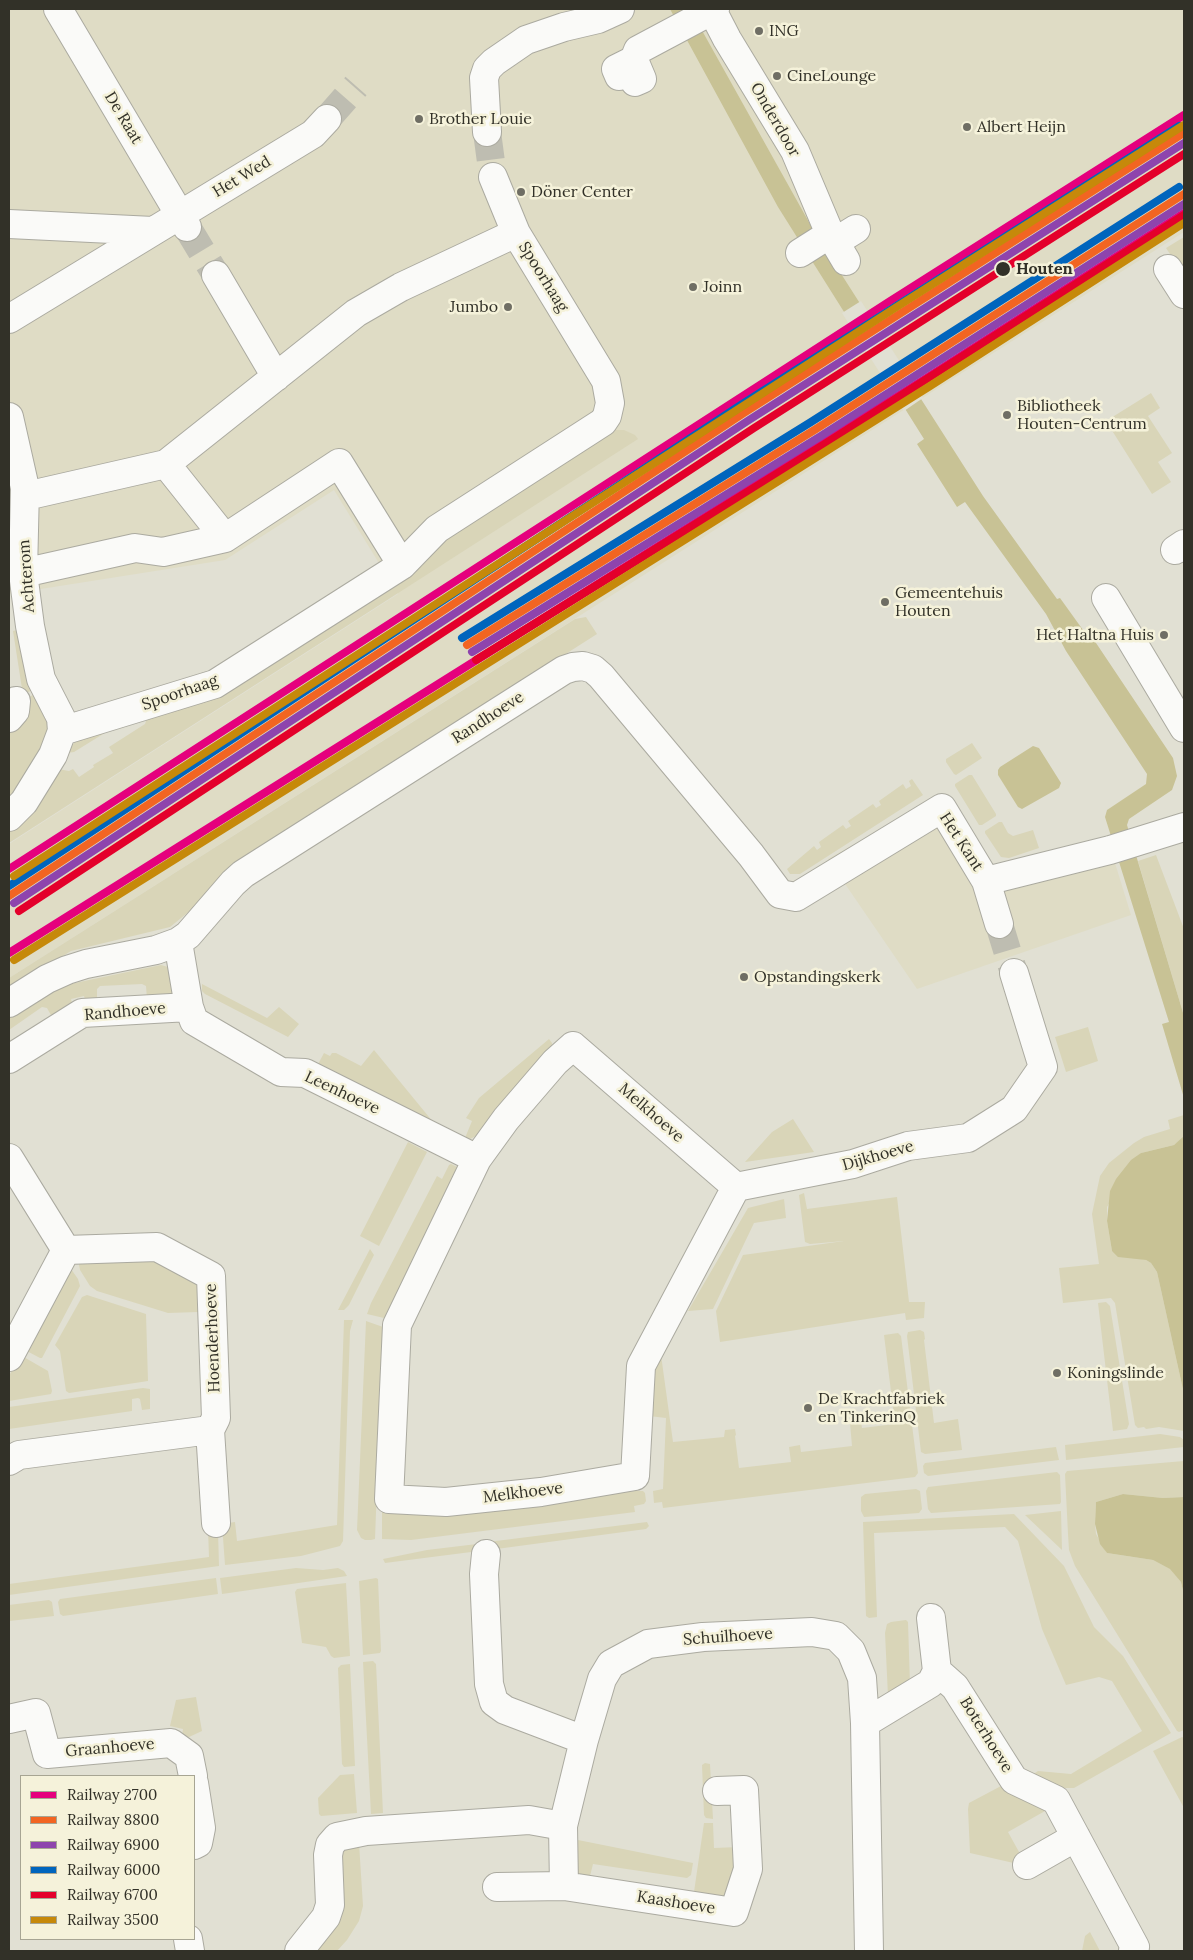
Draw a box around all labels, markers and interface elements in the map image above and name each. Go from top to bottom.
place label: ING [769,21,799,41]
marker: ING [753,25,765,37]
place label: CineLounge [787,66,876,86]
marker: CineLounge [771,70,783,82]
street label: Onderdoor [746,79,804,161]
street label: De Raat [100,88,146,148]
place label: Brother Louie [429,109,532,129]
marker: Brother Louie [413,113,425,125]
place label: Albert Heijn [977,117,1066,137]
marker: Albert Heijn [961,121,973,133]
street label: Het Wed [209,152,275,202]
place label: Döner Center [531,182,633,202]
marker: Döner Center [515,186,527,198]
street label: Spoorhaag [514,238,572,316]
place label: Houten [1016,259,1073,279]
marker: Houten [994,260,1012,278]
place label: Joinn [703,277,742,297]
marker: Joinn [687,281,699,293]
place label: Jumbo [450,297,498,317]
marker: Jumbo [502,301,514,313]
place label: Bibliotheek Houten-Centrum [1017,396,1147,434]
marker: Bibliotheek Houten-Centrum [1001,409,1013,421]
street label: Achterom [15,539,39,613]
place label: Gemeentehuis Houten [895,583,1003,621]
marker: Gemeentehuis Houten [879,596,891,608]
place label: Het Haltna Huis [1036,625,1154,645]
marker: Het Haltna Huis [1158,629,1170,641]
street label: Spoorhaag [140,671,220,715]
street label: Randhoeve [448,688,528,748]
street label: Het Kant [935,809,987,875]
place label: Opstandingskerk [754,967,880,987]
marker: Opstandingskerk [738,971,750,983]
street label: Randhoeve [83,999,167,1025]
street label: Leenhoeve [301,1067,383,1119]
street label: Melkhoeve [614,1079,688,1147]
street label: Dijkhoeve [840,1137,916,1175]
street label: Hoenderhoeve [202,1283,224,1393]
place label: Koningslinde [1067,1363,1164,1383]
marker: Koningslinde [1051,1367,1063,1379]
place label: De Krachtfabriek en TinkerinQ [818,1389,945,1427]
marker: De Krachtfabriek en TinkerinQ [802,1402,814,1414]
street label: Melkhoeve [482,1479,564,1507]
street label: Schuilhoeve [683,1624,773,1650]
street label: Boterhoeve [955,1694,1017,1776]
street label: Graanhoeve [65,1735,155,1761]
legend [20,1775,195,1940]
text: Railway 2700 [67,1785,157,1804]
text: Railway 8800 [67,1810,159,1829]
text: Railway 6900 [67,1835,160,1854]
text: Railway 6000 [67,1860,160,1879]
text: Railway 6700 [67,1885,158,1904]
street label: Kaashoeve [635,1887,717,1919]
text: Railway 3500 [67,1910,159,1929]

